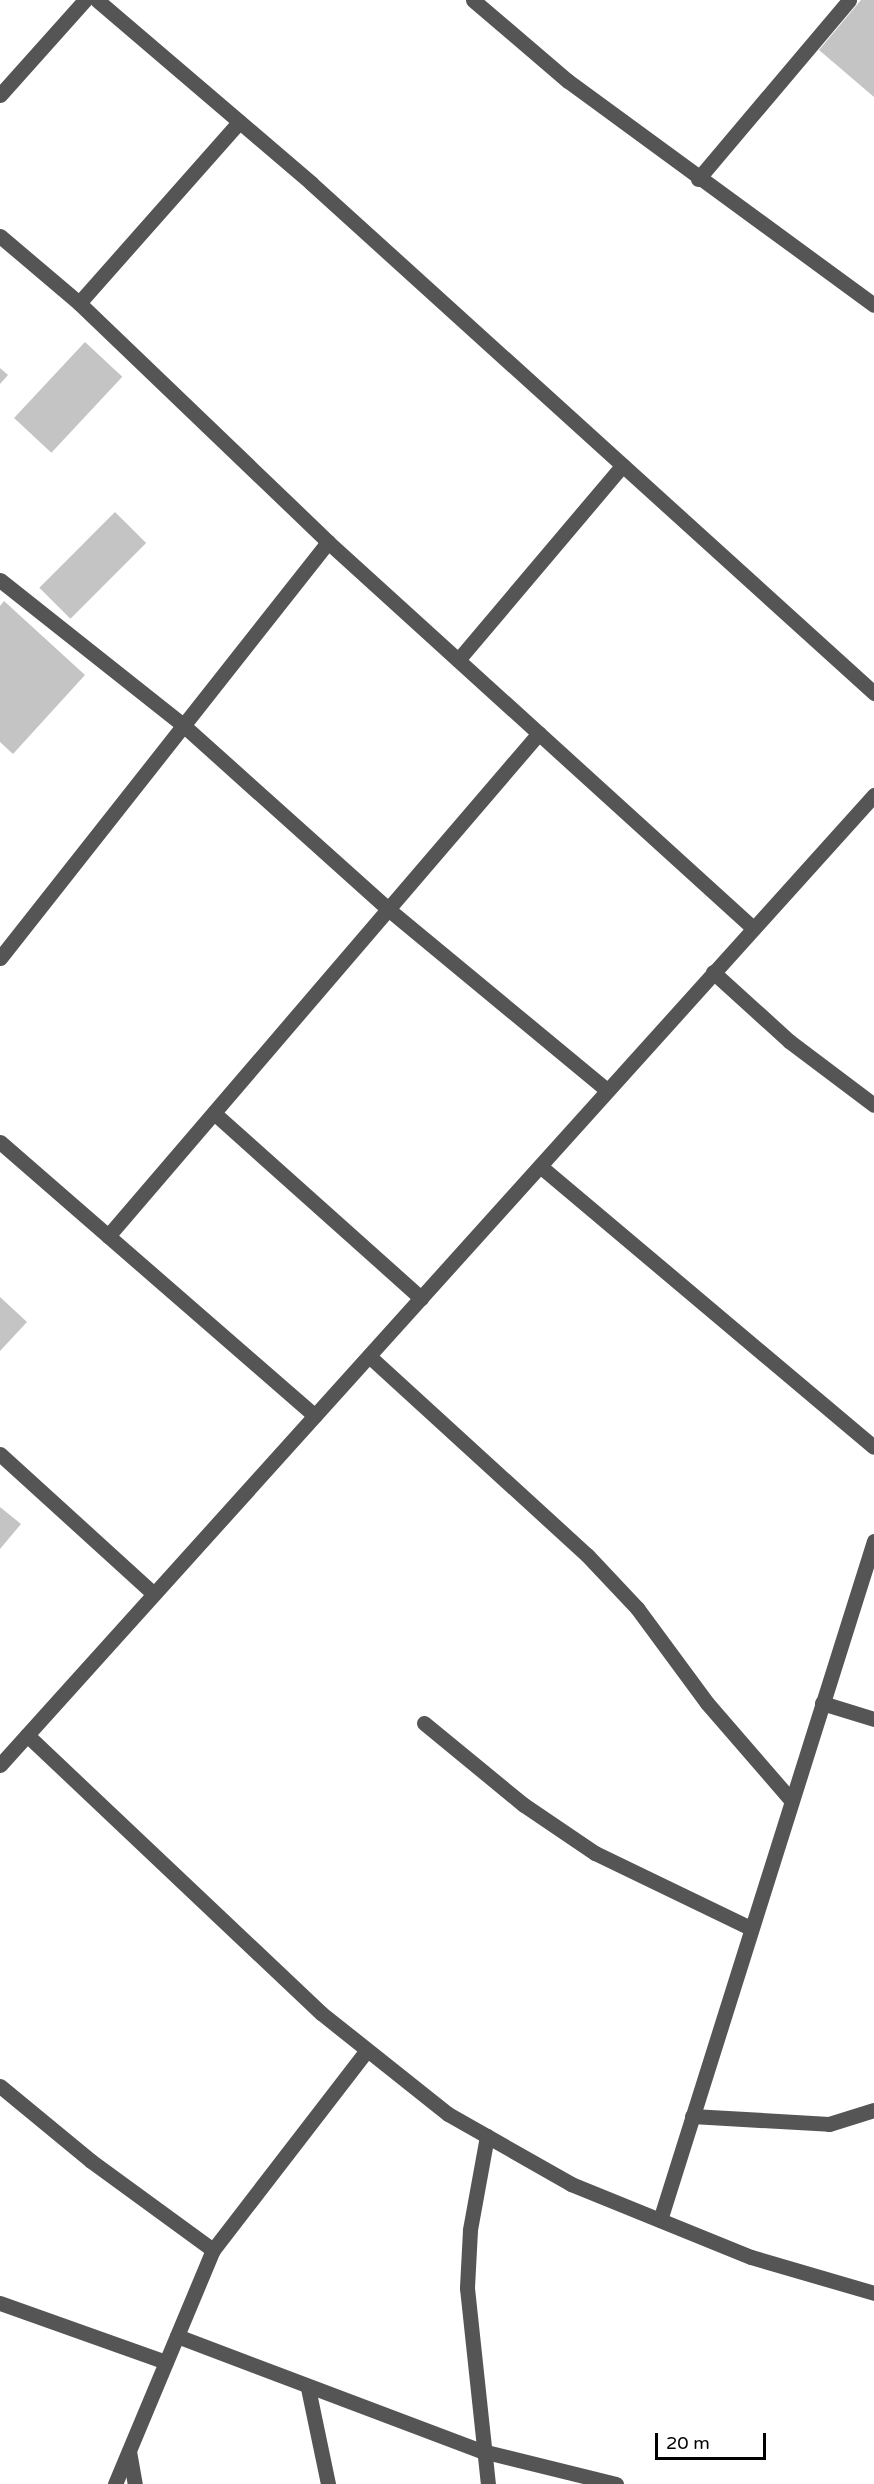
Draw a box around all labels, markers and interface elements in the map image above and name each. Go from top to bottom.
scale bar [658,2421,769,2459]
text: 20 m [666,2432,710,2454]

